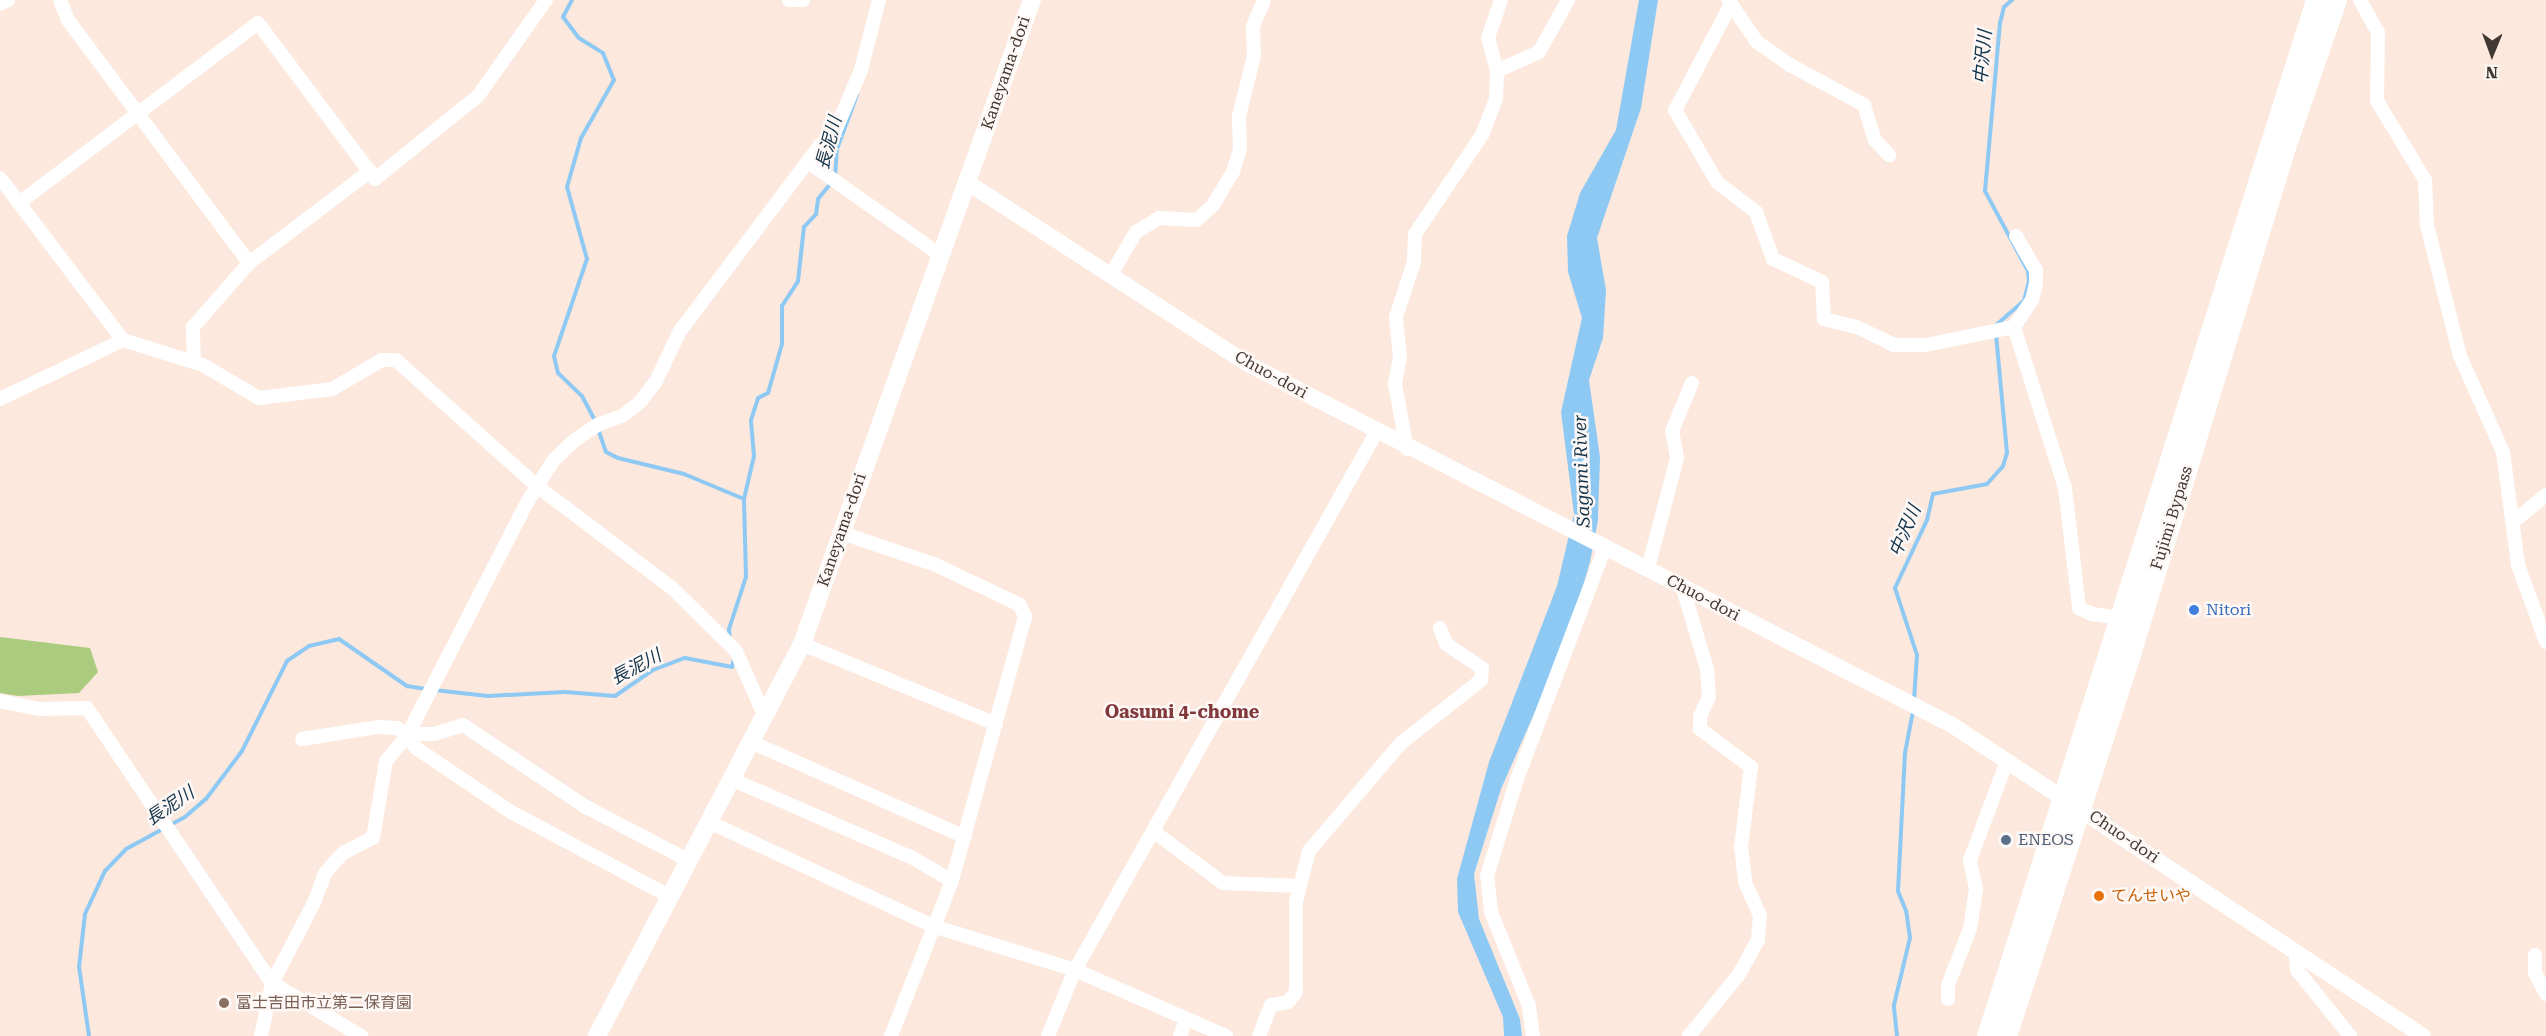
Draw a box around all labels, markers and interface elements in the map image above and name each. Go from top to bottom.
street label: Kaneyama-dori [978,14,1034,132]
north arrow [2462,24,2522,84]
water label: 中沢川 [1970,29,1996,85]
text: N [2485,63,2498,82]
water label: 長泥川 [812,114,846,172]
street label: Chuo-dori [1231,347,1311,403]
water label: Sagami River [1569,414,1595,528]
street label: Fujimi Bypass [2147,464,2197,572]
street label: Kaneyama-dori [814,471,870,589]
water label: 中沢川 [1885,502,1925,560]
street label: Chuo-dori [1663,571,1743,625]
place label: Nitori [2206,600,2251,620]
marker: Nitori [2187,603,2201,617]
water label: 長泥川 [607,645,665,689]
district label: Oasumi 4-chome [1105,701,1259,723]
water label: 長泥川 [142,782,198,830]
street label: Chuo-dori [2085,807,2163,867]
place label: ENEOS [2018,830,2074,850]
marker: ENEOS [1999,833,2013,847]
place label: てんせいや [2111,886,2191,906]
marker: てんせいや [2092,889,2106,903]
place label: 富士吉田市立第二保育園 [236,993,412,1013]
marker: 富士吉田市立第二保育園 [217,996,231,1010]

